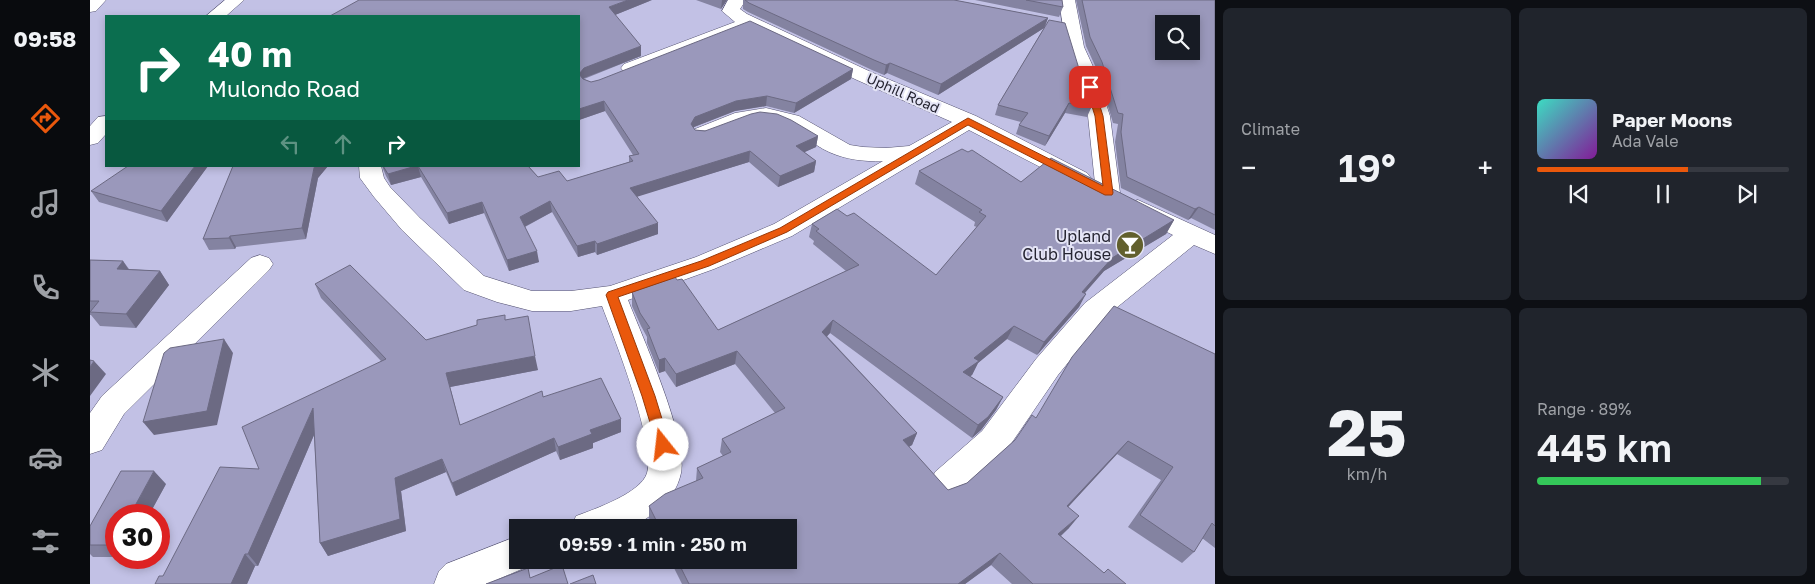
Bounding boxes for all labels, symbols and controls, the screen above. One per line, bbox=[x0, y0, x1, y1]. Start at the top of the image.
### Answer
map controls bbox=[1155, 15, 1200, 60]
button: search bbox=[1155, 15, 1200, 60]
text: 09:58 bbox=[14, 25, 76, 52]
text: 40 m bbox=[208, 33, 292, 75]
icon: right bbox=[125, 35, 190, 100]
pin bbox=[1069, 66, 1111, 108]
street label: Uphill Road bbox=[864, 69, 942, 116]
icon: arrive bbox=[1076, 73, 1104, 101]
text: Mulondo Road bbox=[208, 75, 360, 102]
icon: directions bbox=[28, 101, 63, 136]
text: Paper Moons bbox=[1612, 108, 1732, 131]
text: Climate bbox=[1241, 119, 1300, 139]
icon: left bbox=[276, 130, 304, 158]
icon: ahead bbox=[329, 130, 357, 158]
icon: right bbox=[382, 130, 410, 158]
text: Ada Vale bbox=[1612, 131, 1678, 151]
text: 19° bbox=[1338, 145, 1396, 190]
text: − bbox=[1241, 151, 1256, 184]
text: + bbox=[1478, 151, 1493, 184]
icon: previous bbox=[1565, 180, 1593, 208]
icon: pause bbox=[1649, 180, 1677, 208]
icon: next bbox=[1733, 180, 1761, 208]
icon: music bbox=[28, 186, 63, 221]
place label: Upland Club House bbox=[1022, 226, 1111, 264]
bar icon: Upland Club House bbox=[1115, 230, 1145, 260]
icon: phone bbox=[28, 270, 63, 305]
icon: climate bbox=[28, 355, 63, 390]
text: 25 bbox=[1327, 392, 1407, 470]
text: Range · 89% bbox=[1537, 399, 1631, 419]
position arrow bbox=[636, 418, 688, 470]
text: 445 km bbox=[1537, 425, 1672, 470]
icon: car bbox=[28, 440, 63, 475]
text: km/h bbox=[1347, 464, 1387, 484]
speed limit sign: 30 bbox=[105, 504, 170, 569]
icon: filters bbox=[28, 524, 63, 559]
text: 09:59 · 1 min · 250 m bbox=[559, 532, 747, 555]

